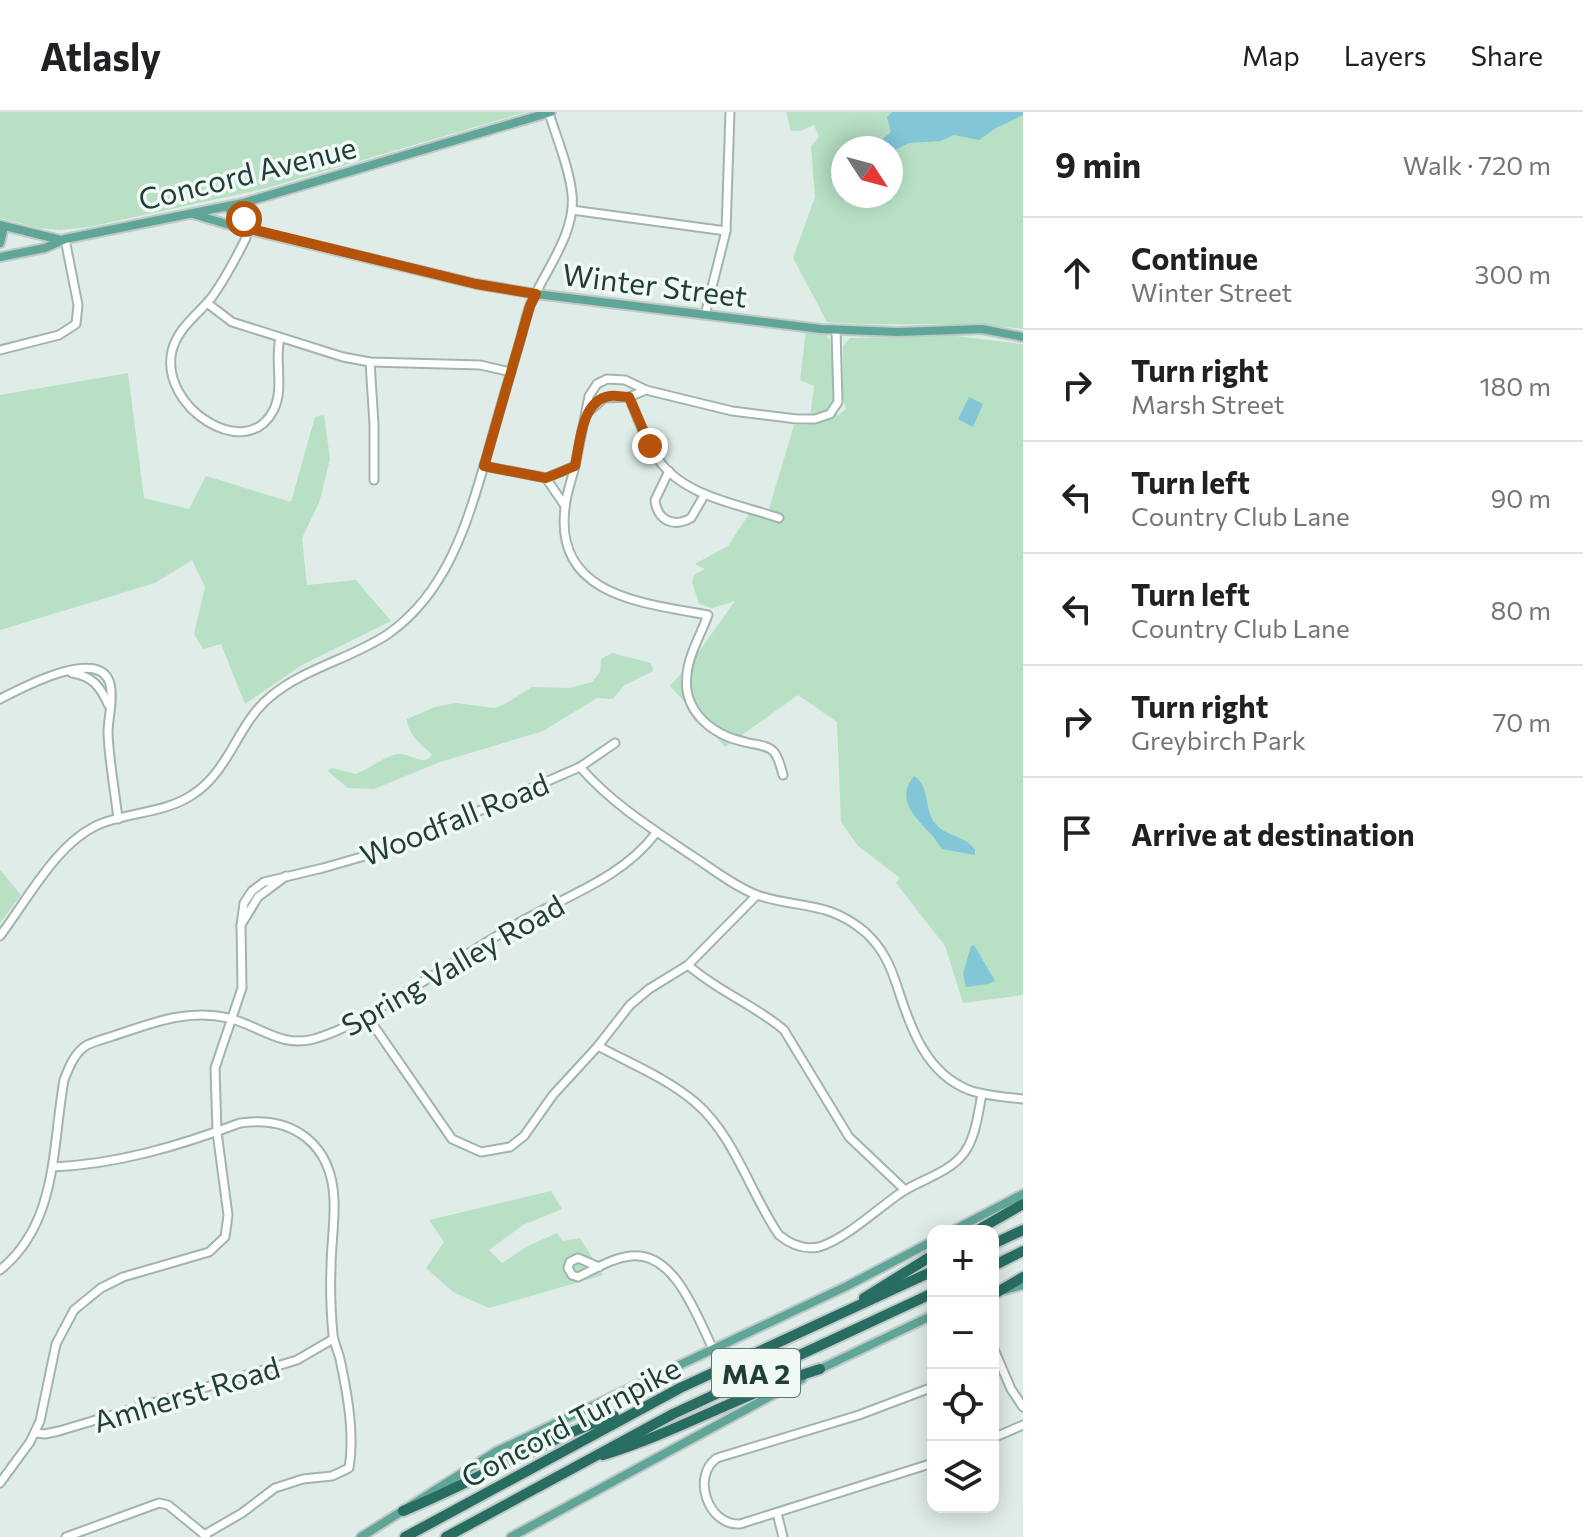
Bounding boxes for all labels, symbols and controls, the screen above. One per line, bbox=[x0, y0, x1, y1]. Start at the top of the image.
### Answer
text: Atlasly bbox=[40, 32, 161, 79]
text: Map bbox=[1242, 38, 1300, 72]
text: Layers bbox=[1344, 38, 1426, 72]
text: Share bbox=[1470, 38, 1543, 72]
street label: Concord Avenue bbox=[134, 127, 360, 217]
north arrow bbox=[831, 136, 903, 208]
text: 9 min bbox=[1055, 143, 1141, 185]
text: Walk · 720 m bbox=[1403, 149, 1551, 180]
route start bbox=[226, 201, 262, 237]
text: Continue bbox=[1131, 239, 1258, 276]
icon: ahead bbox=[1055, 251, 1099, 295]
street label: Winter Street bbox=[560, 254, 750, 314]
text: 300 m bbox=[1475, 258, 1551, 289]
text: Winter Street bbox=[1131, 276, 1292, 307]
text: Turn right bbox=[1131, 351, 1268, 388]
icon: right bbox=[1055, 363, 1099, 407]
text: 180 m bbox=[1479, 370, 1551, 401]
text: Marsh Street bbox=[1131, 388, 1284, 419]
route end bbox=[632, 428, 668, 464]
text: Turn left bbox=[1131, 463, 1250, 500]
icon: left bbox=[1055, 475, 1099, 519]
text: 90 m bbox=[1491, 482, 1551, 513]
text: Country Club Lane bbox=[1131, 500, 1350, 531]
text: Turn left bbox=[1131, 575, 1250, 612]
icon: left bbox=[1055, 587, 1099, 631]
text: 80 m bbox=[1491, 594, 1551, 625]
text: Country Club Lane bbox=[1131, 612, 1350, 643]
text: Turn right bbox=[1131, 687, 1268, 724]
icon: right bbox=[1055, 699, 1099, 743]
text: 70 m bbox=[1493, 706, 1551, 737]
text: Greybirch Park bbox=[1131, 724, 1306, 755]
street label: Woodfall Road bbox=[354, 763, 554, 873]
icon: arrive bbox=[1055, 811, 1099, 855]
text: Arrive at destination bbox=[1131, 815, 1415, 852]
street label: Spring Valley Road bbox=[334, 885, 570, 1043]
map controls bbox=[927, 1225, 999, 1513]
button: + bbox=[927, 1225, 999, 1297]
button: − bbox=[927, 1297, 999, 1369]
street label: Amherst Road bbox=[88, 1347, 284, 1439]
street label: Concord Turnpike bbox=[454, 1348, 686, 1494]
road number: MA 2 bbox=[712, 1349, 800, 1397]
button: locate bbox=[927, 1369, 999, 1441]
button: layers bbox=[927, 1441, 999, 1513]

